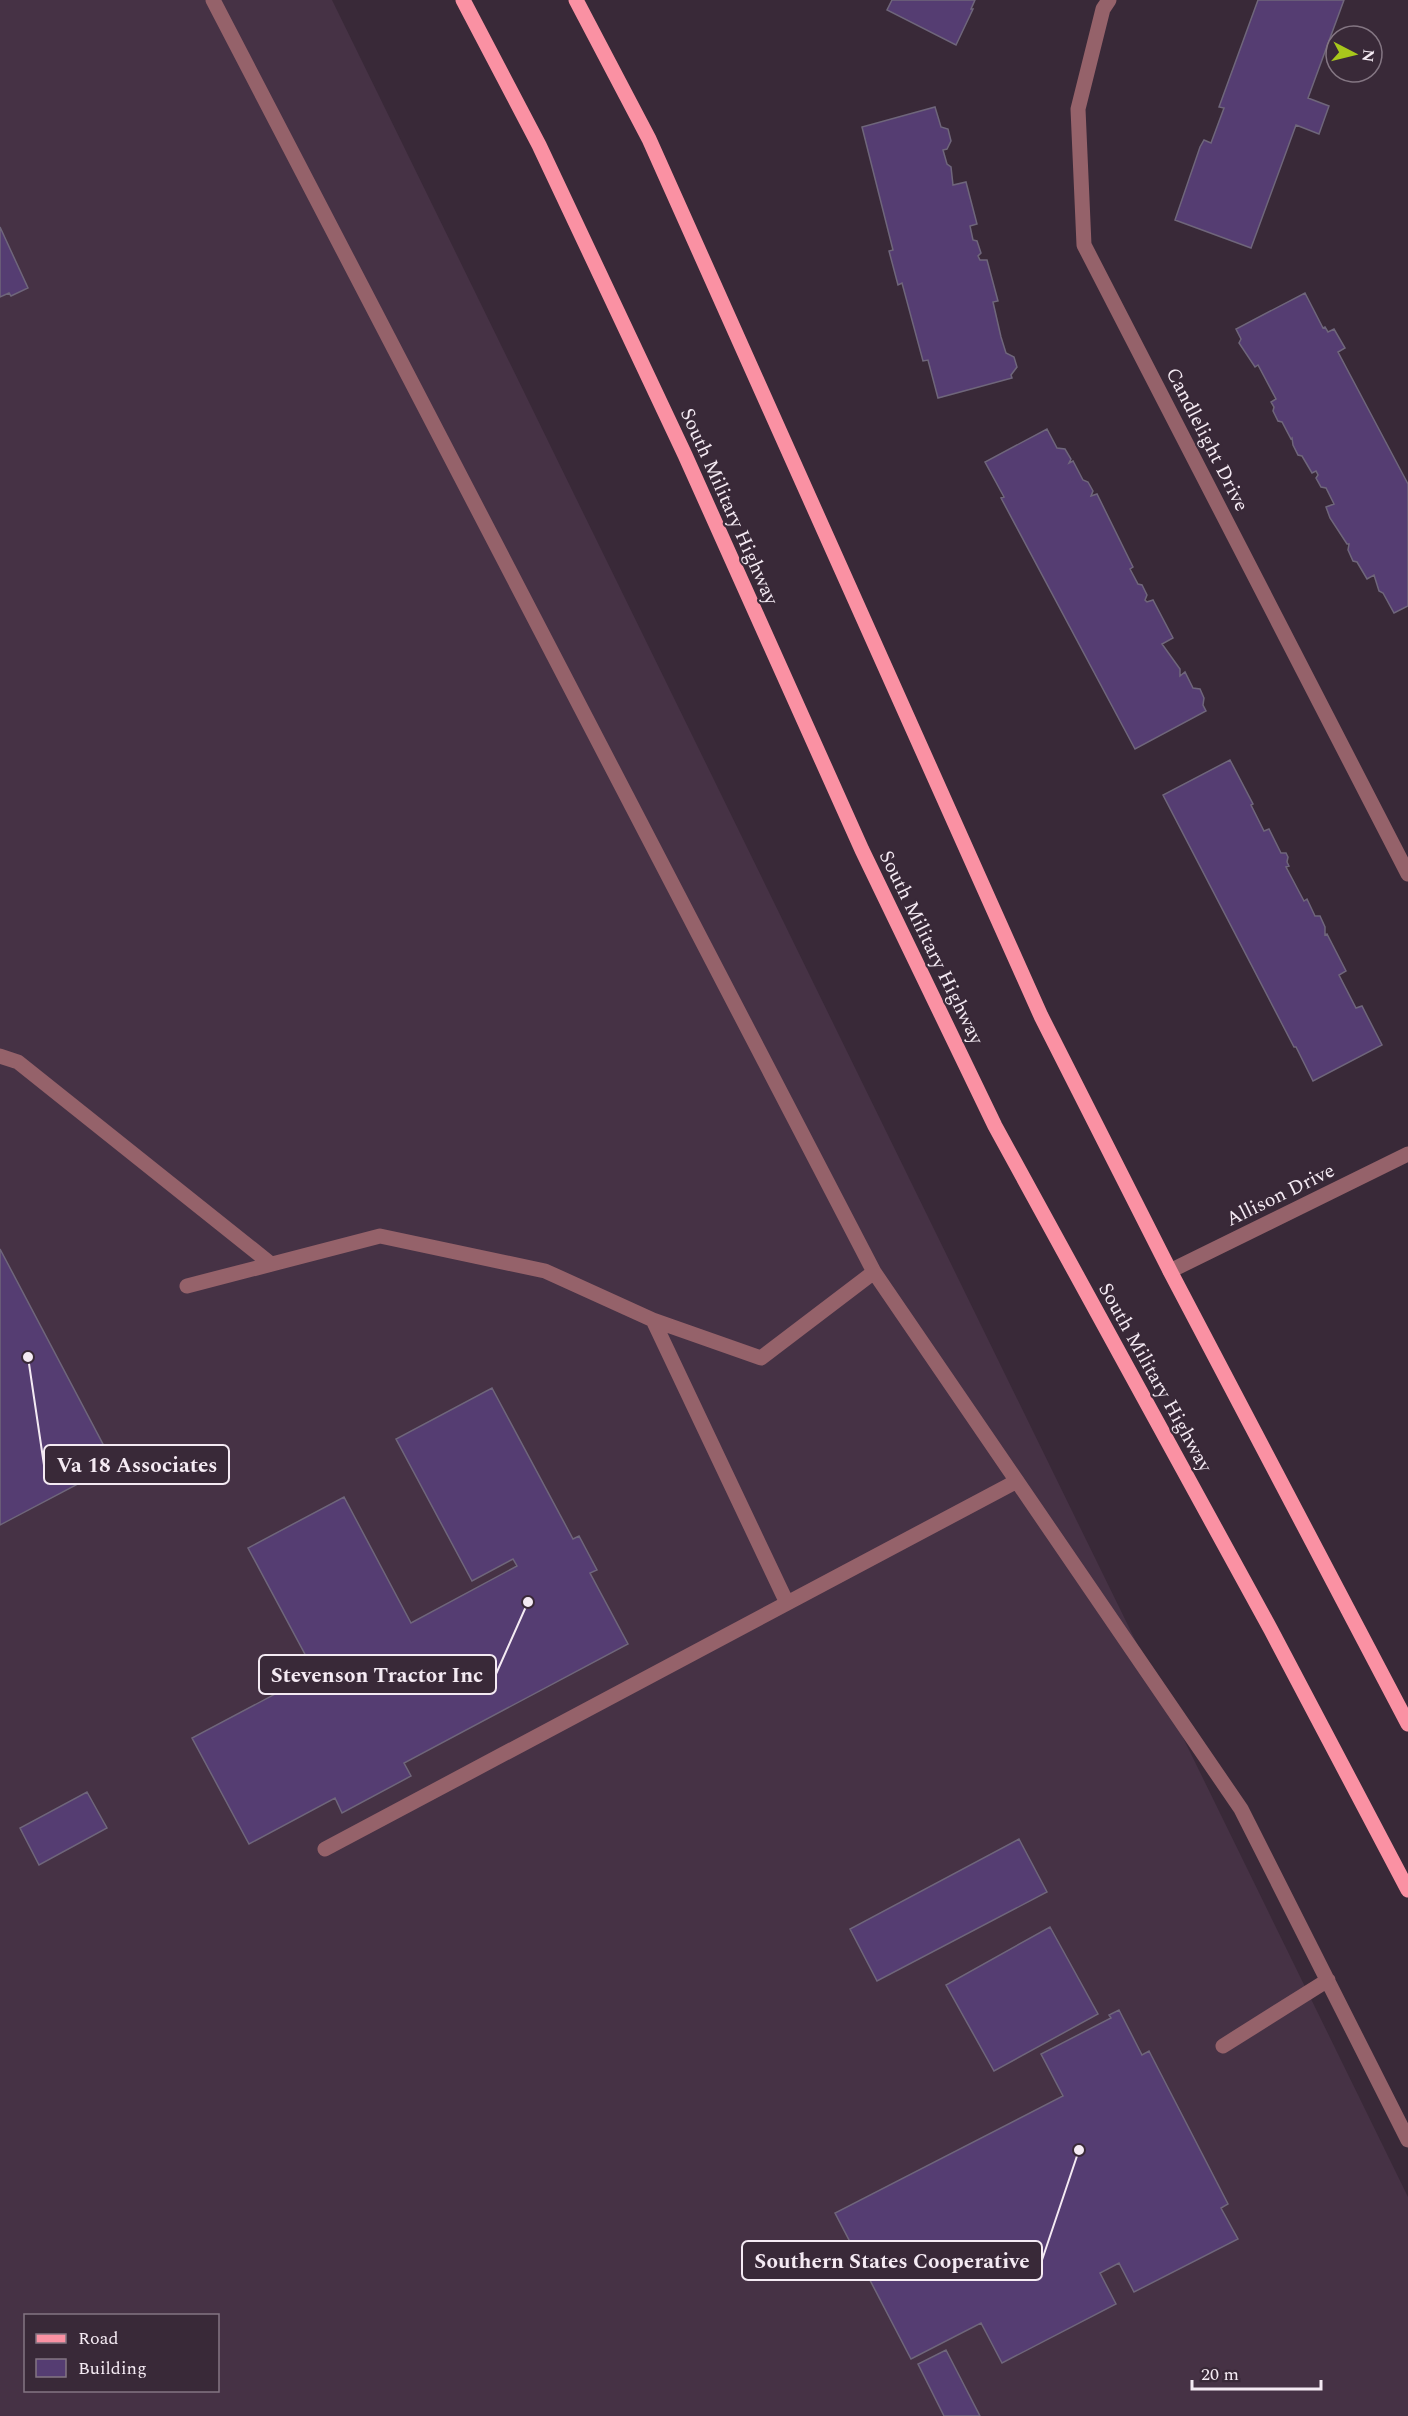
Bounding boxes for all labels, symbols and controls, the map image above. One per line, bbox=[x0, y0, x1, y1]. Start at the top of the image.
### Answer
north arrow bbox=[1324, 24, 1384, 84]
text: N bbox=[1355, 48, 1381, 64]
street label: Candlelight Drive bbox=[1158, 362, 1256, 517]
street label: South Military Highway bbox=[672, 403, 787, 611]
street label: South Military Highway bbox=[871, 845, 992, 1051]
street label: Allison Drive bbox=[1221, 1156, 1340, 1234]
street label: South Military Highway bbox=[1090, 1277, 1220, 1479]
callout: Va 18 Associates bbox=[44, 1445, 229, 1484]
text: Va 18 Associates bbox=[56, 1450, 218, 1482]
callout: Stevenson Tractor Inc bbox=[259, 1655, 496, 1694]
text: Stevenson Tractor Inc bbox=[271, 1660, 483, 1692]
callout: Southern States Cooperative bbox=[742, 2241, 1042, 2280]
text: Southern States Cooperative bbox=[754, 2246, 1030, 2278]
legend bbox=[24, 2314, 219, 2392]
text: Road bbox=[78, 2325, 119, 2352]
scale bar bbox=[1192, 2353, 1321, 2391]
text: Building bbox=[78, 2355, 147, 2382]
text: 20 m bbox=[1201, 2361, 1239, 2388]

